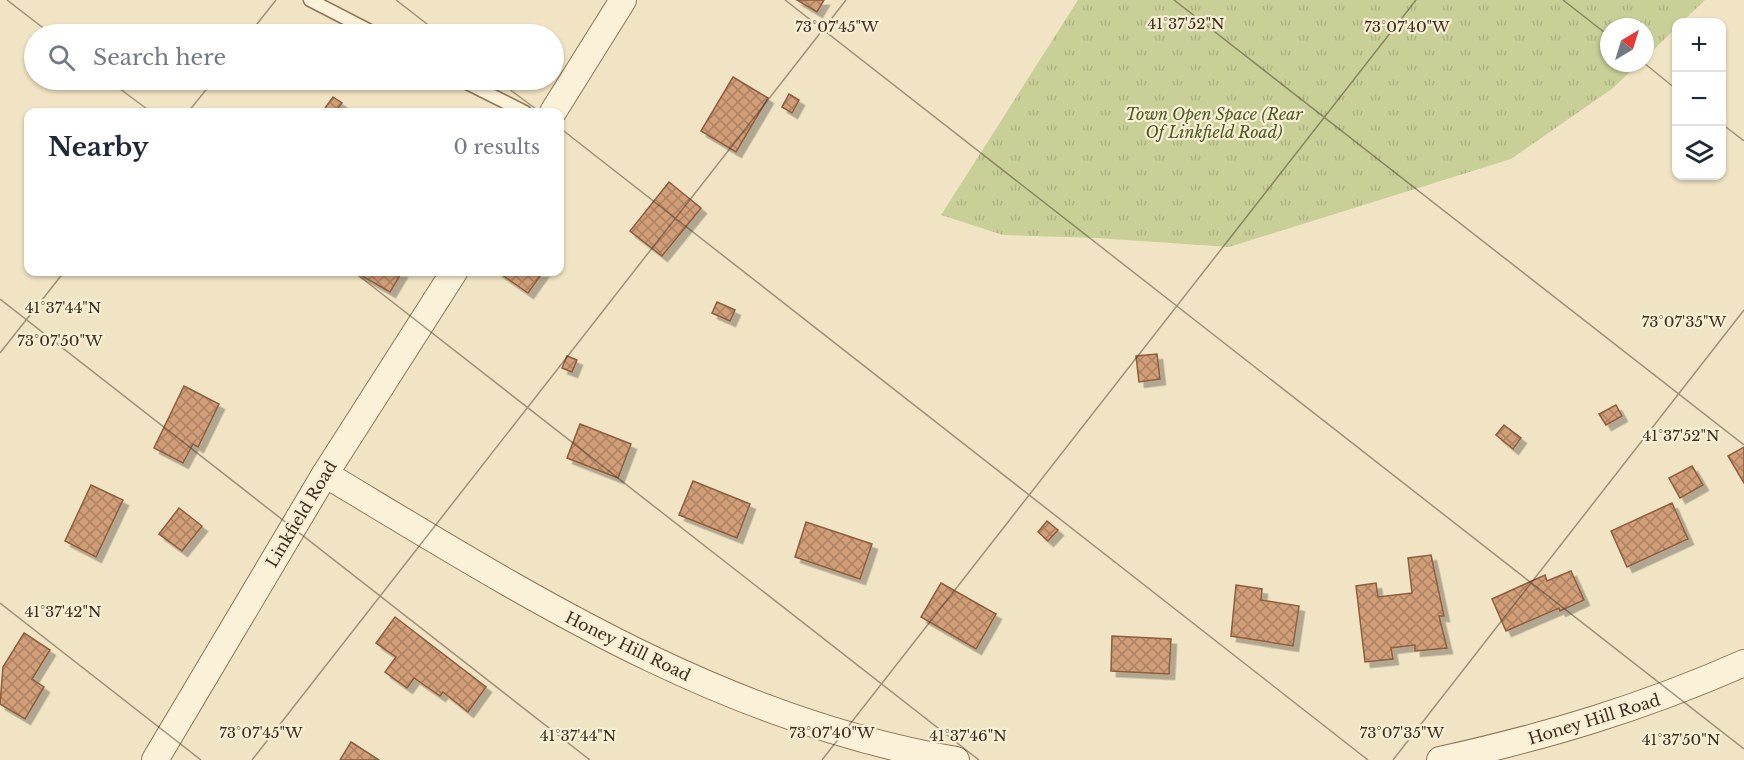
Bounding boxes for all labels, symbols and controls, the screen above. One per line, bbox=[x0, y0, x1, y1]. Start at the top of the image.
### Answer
text: 41°37'52"N bbox=[1147, 14, 1225, 33]
text: 73°07'45"W bbox=[795, 17, 879, 36]
text: 73°07'40"W bbox=[1364, 17, 1450, 36]
north arrow bbox=[1600, 18, 1654, 72]
map controls bbox=[1672, 18, 1726, 180]
button: + bbox=[1672, 18, 1726, 72]
search box bbox=[24, 24, 564, 90]
icon: search bbox=[45, 41, 78, 74]
text: Search here bbox=[93, 44, 226, 71]
button: − bbox=[1672, 72, 1726, 126]
park label: Town Open Space (Rear Of Linkfield Road) bbox=[1125, 104, 1303, 142]
button: layers bbox=[1672, 126, 1726, 180]
text: Nearby bbox=[48, 131, 149, 163]
text: 0 results bbox=[454, 135, 540, 159]
text: 41°37'44"N bbox=[25, 298, 101, 317]
text: 73°07'35"W bbox=[1642, 312, 1727, 331]
text: 73°07'50"W bbox=[17, 331, 103, 350]
text: 41°37'52"N bbox=[1642, 426, 1720, 445]
street label: Linkfield Road bbox=[261, 457, 341, 571]
text: 41°37'42"N bbox=[24, 602, 102, 621]
street label: Honey Hill Road bbox=[562, 607, 694, 685]
street label: Honey Hill Road bbox=[1526, 689, 1663, 749]
text: 73°07'45"W bbox=[219, 723, 303, 742]
text: 73°07'40"W bbox=[789, 723, 875, 742]
text: 73°07'35"W bbox=[1360, 723, 1445, 742]
text: 41°37'44"N bbox=[540, 726, 616, 745]
text: 41°37'46"N bbox=[929, 726, 1007, 745]
text: 41°37'50"N bbox=[1642, 730, 1720, 749]

